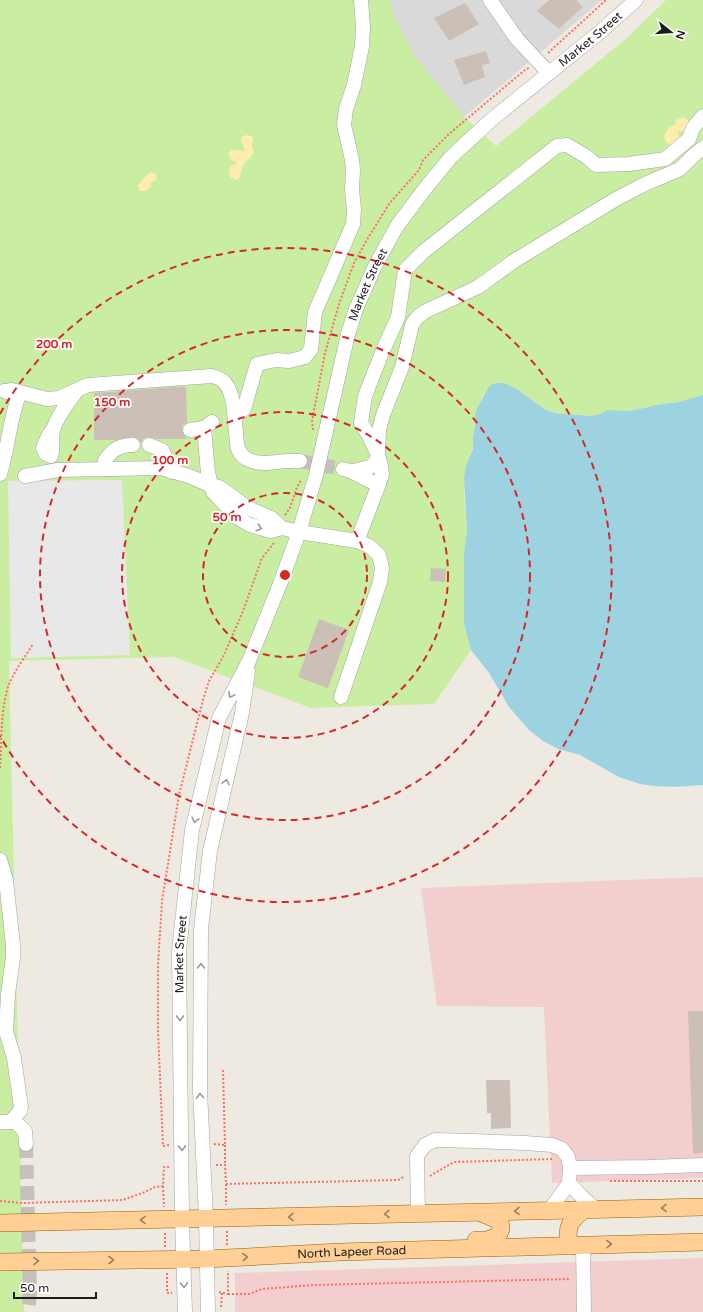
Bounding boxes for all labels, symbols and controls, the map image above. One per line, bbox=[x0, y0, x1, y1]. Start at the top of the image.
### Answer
street label: Market Street bbox=[556, 8, 625, 70]
north arrow bbox=[651, 12, 691, 52]
text: N bbox=[673, 29, 688, 41]
street label: Market Street bbox=[346, 246, 391, 323]
text: 200 m bbox=[36, 337, 72, 351]
text: 150 m bbox=[94, 395, 130, 409]
text: 100 m bbox=[152, 453, 188, 467]
text: 50 m bbox=[212, 510, 242, 524]
one-way arrow bbox=[256, 523, 263, 531]
centre of rings bbox=[278, 568, 292, 582]
one-way arrow bbox=[228, 691, 236, 699]
one-way arrow bbox=[222, 779, 230, 785]
one-way arrow bbox=[191, 816, 200, 823]
street label: Market Street bbox=[172, 914, 190, 993]
one-way arrow bbox=[197, 963, 205, 969]
one-way arrow bbox=[176, 1015, 184, 1021]
one-way arrow bbox=[196, 1093, 204, 1099]
one-way arrow bbox=[177, 1145, 186, 1151]
one-way arrow bbox=[661, 1203, 667, 1212]
one-way arrow bbox=[514, 1207, 520, 1216]
one-way arrow bbox=[384, 1210, 390, 1218]
one-way arrow bbox=[288, 1212, 294, 1221]
one-way arrow bbox=[140, 1216, 146, 1224]
one-way arrow bbox=[606, 1240, 612, 1249]
street label: North Lapeer Road bbox=[297, 1243, 407, 1261]
one-way arrow bbox=[242, 1252, 248, 1261]
one-way arrow bbox=[108, 1255, 114, 1264]
one-way arrow bbox=[33, 1257, 39, 1265]
scale bar bbox=[14, 1274, 96, 1300]
text: 50 m bbox=[20, 1281, 49, 1295]
one-way arrow bbox=[180, 1282, 188, 1288]

